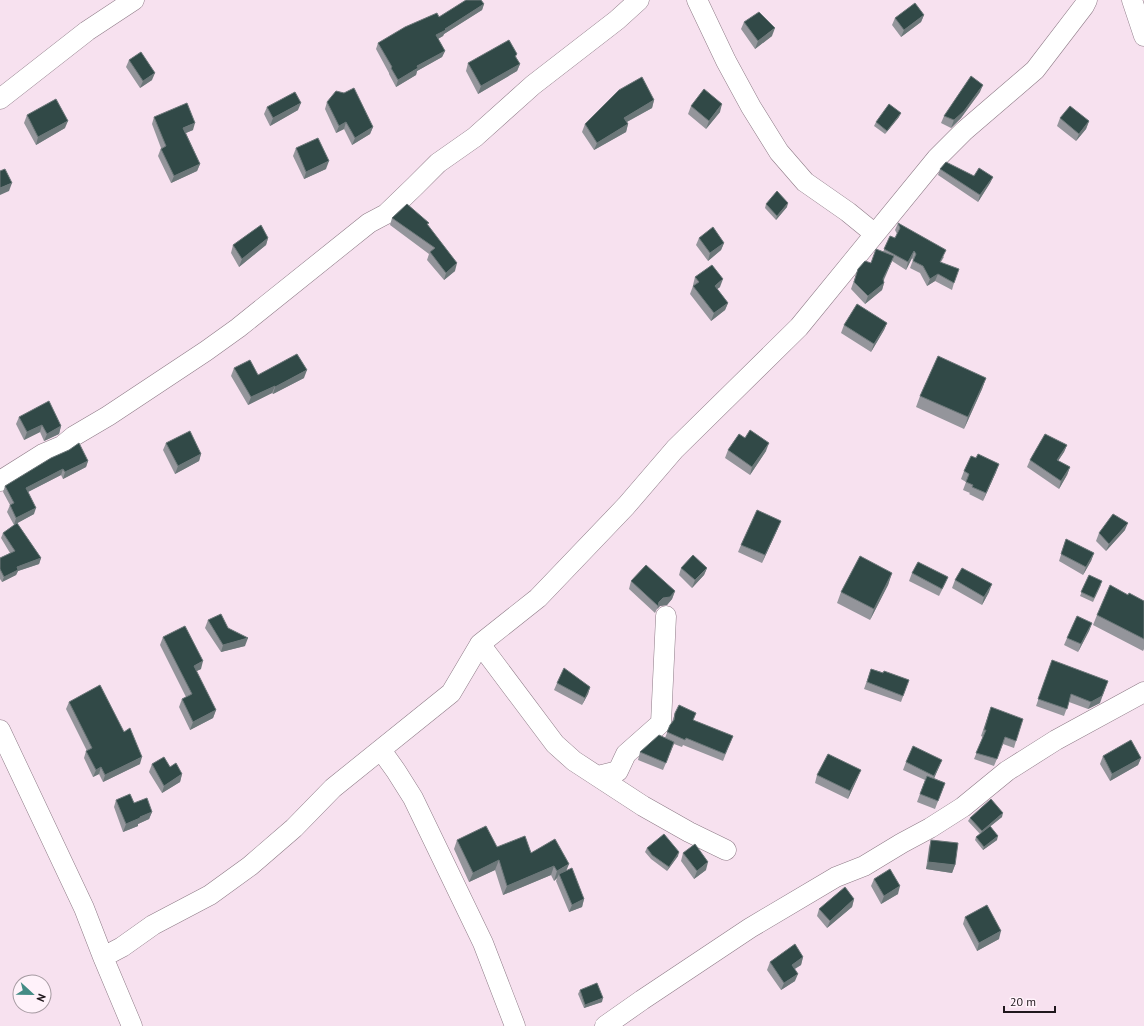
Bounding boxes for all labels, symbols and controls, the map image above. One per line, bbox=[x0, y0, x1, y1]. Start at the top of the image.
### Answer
north arrow bbox=[12, 974, 52, 1014]
scale bar bbox=[1004, 988, 1055, 1014]
text: N bbox=[33, 992, 49, 1004]
text: 20 m bbox=[1010, 994, 1036, 1009]

